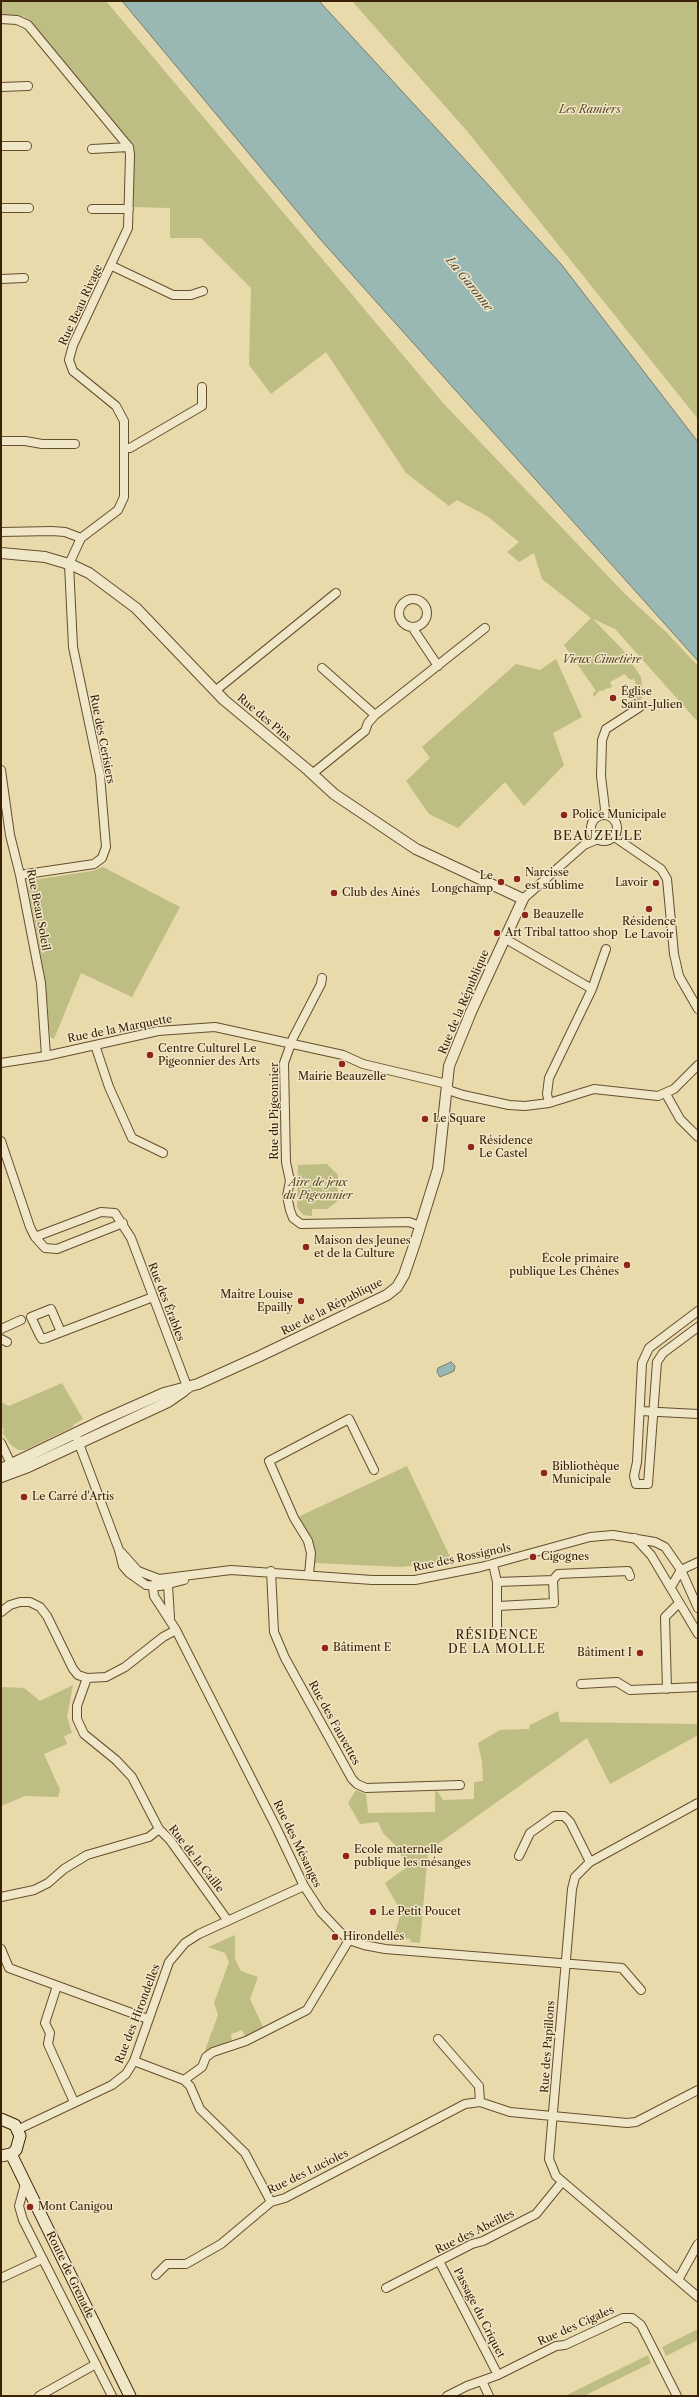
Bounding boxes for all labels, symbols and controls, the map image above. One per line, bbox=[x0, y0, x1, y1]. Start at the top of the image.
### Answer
park label: Les Ramiers bbox=[559, 103, 621, 117]
water label: La Garonne bbox=[443, 254, 495, 314]
street label: Rue Beau Rivage bbox=[56, 262, 106, 348]
park label: Vieux Cimetière bbox=[562, 653, 642, 667]
place label: Église Saint-Julien bbox=[621, 685, 683, 711]
street label: Rue des Pins bbox=[234, 691, 294, 745]
street label: Rue des Cerisiers bbox=[87, 693, 117, 785]
marker: Église Saint-Julien bbox=[608, 693, 618, 703]
place label: Police Municipale bbox=[572, 808, 666, 822]
marker: Police Municipale bbox=[559, 810, 569, 820]
district label: BEAUZELLE bbox=[553, 828, 643, 844]
place label: Narcisse est sublime bbox=[525, 866, 584, 892]
street label: Rue Beau Soleil bbox=[24, 868, 52, 952]
place label: Le Longchamp bbox=[431, 869, 493, 895]
marker: Narcisse est sublime bbox=[512, 874, 522, 884]
place label: Lavoir bbox=[615, 876, 648, 890]
marker: Le Longchamp bbox=[496, 877, 506, 887]
marker: Lavoir bbox=[651, 878, 661, 888]
place label: Club des Ainés bbox=[342, 886, 420, 900]
marker: Club des Ainés bbox=[329, 888, 339, 898]
marker: Résidence Le Lavoir bbox=[644, 904, 654, 914]
place label: Beauzelle bbox=[533, 908, 584, 922]
marker: Beauzelle bbox=[520, 910, 530, 920]
place label: Résidence Le Lavoir bbox=[622, 915, 676, 941]
place label: Art Tribal tattoo shop bbox=[505, 926, 618, 940]
marker: Art Tribal tattoo shop bbox=[492, 928, 502, 938]
street label: Rue de la République bbox=[436, 948, 492, 1056]
street label: Rue de la Marquette bbox=[66, 1012, 174, 1046]
place label: Centre Culturel Le Pigeonnier des Arts bbox=[158, 1042, 260, 1068]
marker: Centre Culturel Le Pigeonnier des Arts bbox=[145, 1050, 155, 1060]
marker: Mairie Beauzelle bbox=[337, 1059, 347, 1069]
street label: Rue du Pigeonnier bbox=[268, 1062, 282, 1160]
place label: Mairie Beauzelle bbox=[298, 1070, 386, 1084]
place label: Le Square bbox=[433, 1112, 486, 1126]
marker: Le Square bbox=[420, 1114, 430, 1124]
place label: Résidence Le Castel bbox=[479, 1134, 533, 1160]
marker: Résidence Le Castel bbox=[466, 1142, 476, 1152]
park label: Aire de jeux du Pigeonnier bbox=[283, 1176, 353, 1202]
place label: Maison des Jeunes et de la Culture bbox=[314, 1234, 411, 1260]
marker: Maison des Jeunes et de la Culture bbox=[301, 1242, 311, 1252]
place label: École primaire publique Les Chênes bbox=[509, 1252, 619, 1278]
marker: École primaire publique Les Chênes bbox=[622, 1260, 632, 1270]
street label: Rue des Érables bbox=[145, 1261, 187, 1343]
street label: Rue de la République bbox=[279, 1276, 385, 1338]
place label: Maître Louise Epailly bbox=[220, 1288, 293, 1314]
marker: Maître Louise Epailly bbox=[296, 1296, 306, 1306]
place label: Bibliothèque Municipale bbox=[552, 1460, 620, 1486]
marker: Bibliothèque Municipale bbox=[539, 1468, 549, 1478]
place label: Le Carré d'Artis bbox=[32, 1490, 114, 1504]
marker: Le Carré d'Artis bbox=[19, 1492, 29, 1502]
street label: Rue des Rossignols bbox=[412, 1541, 512, 1575]
place label: Cigognes bbox=[541, 1550, 589, 1564]
marker: Cigognes bbox=[528, 1552, 538, 1562]
district label: RÉSIDENCE DE LA MOLLE bbox=[448, 1629, 546, 1657]
place label: Bâtiment E bbox=[333, 1641, 391, 1655]
marker: Bâtiment E bbox=[320, 1643, 330, 1653]
place label: Bâtiment I bbox=[577, 1646, 632, 1660]
marker: Bâtiment I bbox=[635, 1648, 645, 1658]
street label: Rue des Fauvettes bbox=[305, 1679, 363, 1767]
street label: Rue des Mésanges bbox=[270, 1798, 324, 1890]
street label: Rue de la Caille bbox=[166, 1823, 226, 1895]
place label: Ecole maternelle publique les mésanges bbox=[354, 1843, 471, 1869]
marker: Ecole maternelle publique les mésanges bbox=[341, 1851, 351, 1861]
place label: Le Petit Poucet bbox=[381, 1905, 461, 1919]
marker: Le Petit Poucet bbox=[368, 1907, 378, 1917]
place label: Hirondelles bbox=[343, 1930, 404, 1944]
marker: Hirondelles bbox=[330, 1932, 340, 1942]
street label: Rue des Hirondelles bbox=[113, 1962, 163, 2066]
street label: Rue des Papillons bbox=[538, 2000, 558, 2094]
street label: Rue des Lucioles bbox=[265, 2147, 351, 2197]
place label: Mont Canigou bbox=[38, 2200, 113, 2214]
marker: Mont Canigou bbox=[25, 2202, 35, 2212]
street label: Rue des Abeilles bbox=[433, 2207, 517, 2257]
street label: Route de Grenade bbox=[43, 2229, 97, 2321]
street label: Passage du Criquet bbox=[451, 2266, 507, 2360]
street label: Rue des Cigales bbox=[536, 2303, 616, 2349]

